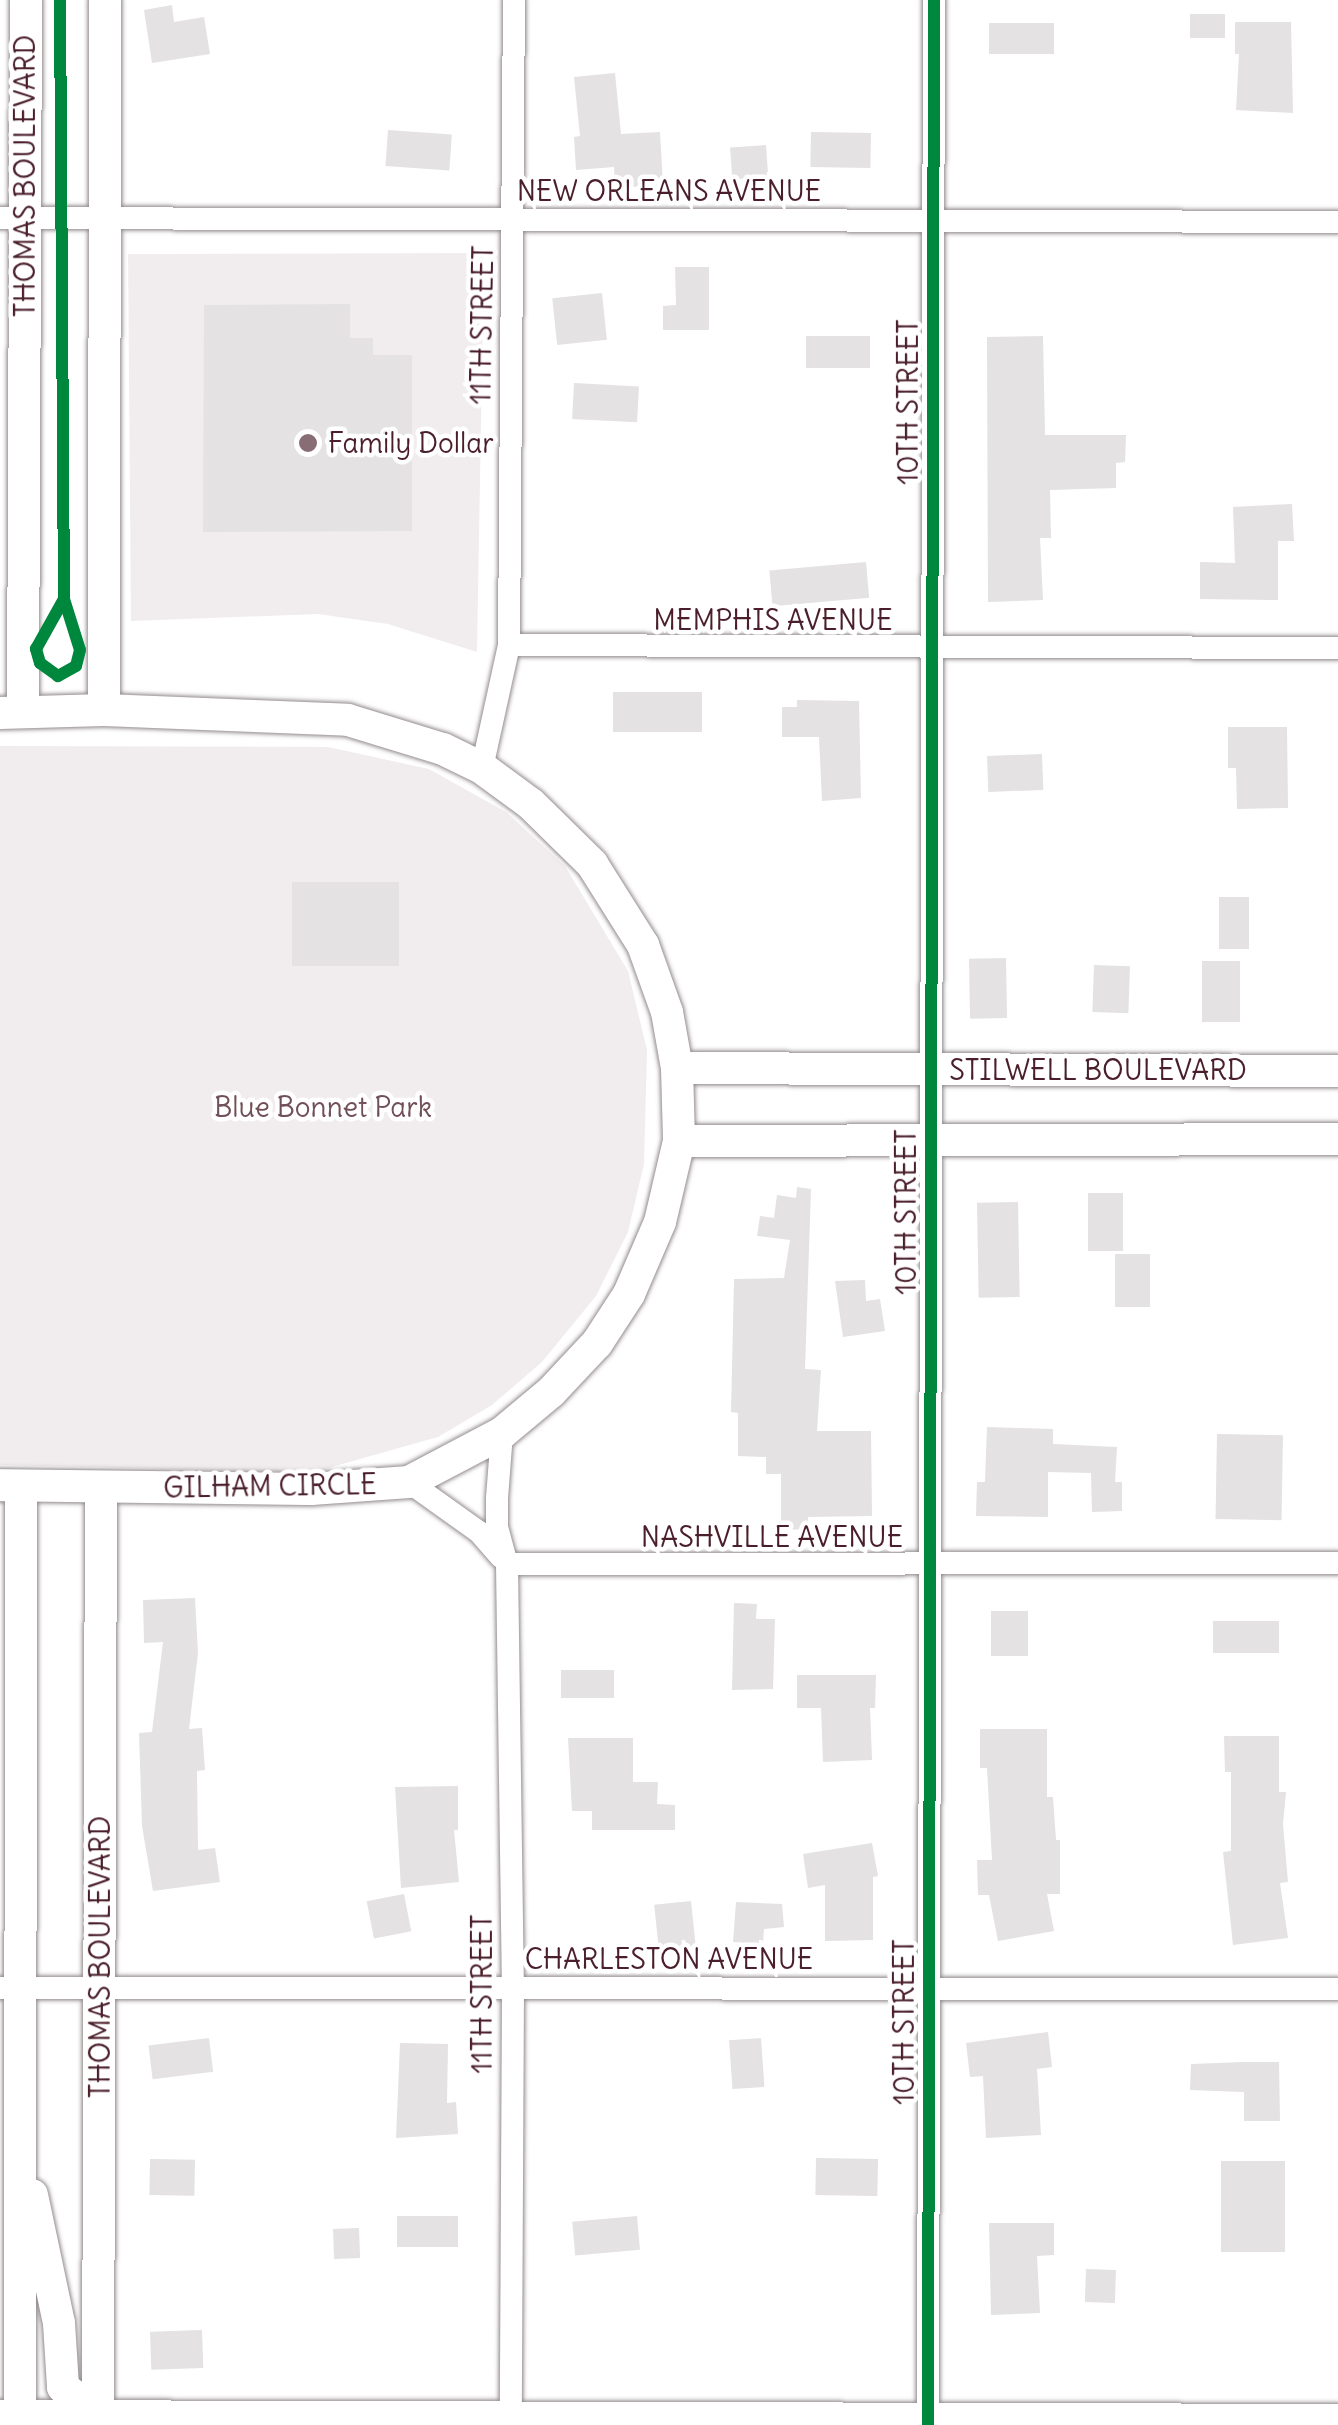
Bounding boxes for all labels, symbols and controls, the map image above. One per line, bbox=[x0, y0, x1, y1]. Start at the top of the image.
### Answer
street label: THOMAS BOULEVARD bbox=[8, 35, 42, 317]
street label: NEW ORLEANS AVENUE bbox=[517, 174, 821, 208]
street label: 11TH STREET bbox=[464, 245, 500, 405]
street label: 10TH STREET bbox=[891, 319, 925, 485]
place label: Family Dollar bbox=[328, 426, 494, 460]
marker: Family Dollar bbox=[297, 432, 319, 454]
street label: MEMPHIS AVENUE bbox=[653, 603, 893, 637]
street label: STILWELL BOULEVARD bbox=[949, 1053, 1247, 1087]
park label: Blue Bonnet Park bbox=[214, 1090, 432, 1124]
street label: 10TH STREET bbox=[889, 1129, 923, 1295]
street label: GILHAM CIRCLE bbox=[163, 1467, 377, 1505]
street label: NASHVILLE AVENUE bbox=[641, 1520, 903, 1554]
street label: THOMAS BOULEVARD bbox=[83, 1816, 117, 2098]
street label: 11TH STREET bbox=[465, 1914, 499, 2074]
street label: 10TH STREET bbox=[887, 1939, 921, 2105]
street label: CHARLESTON AVENUE bbox=[525, 1942, 813, 1976]

